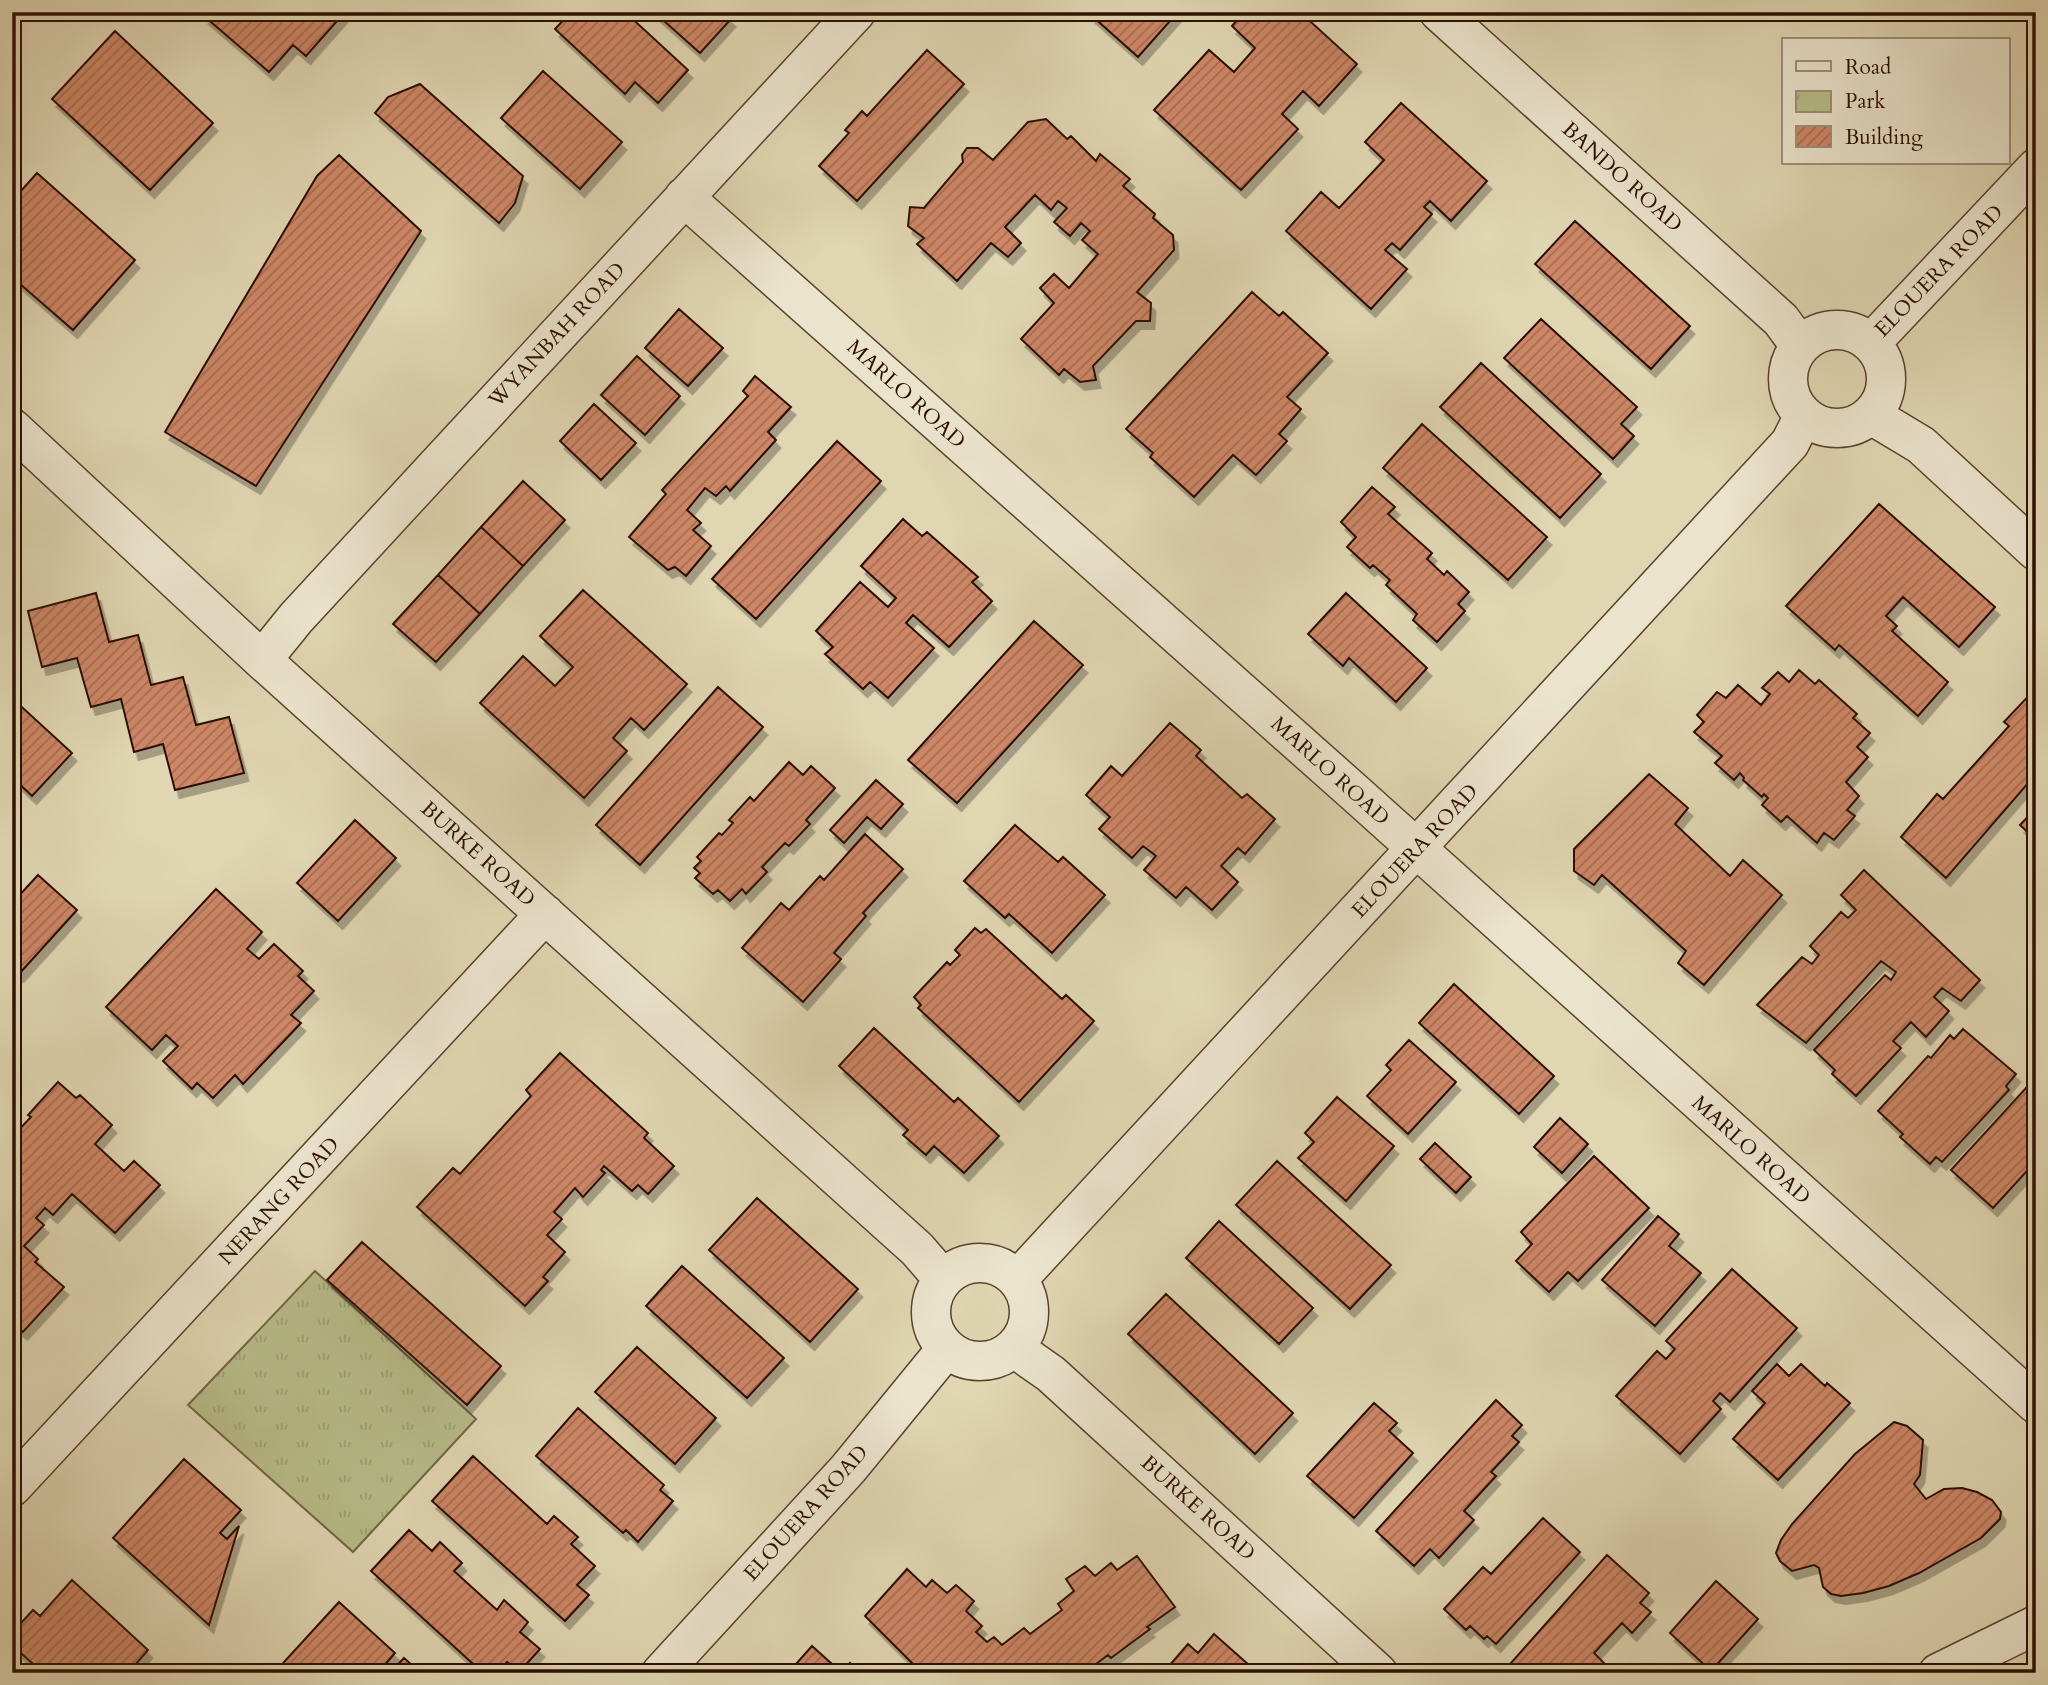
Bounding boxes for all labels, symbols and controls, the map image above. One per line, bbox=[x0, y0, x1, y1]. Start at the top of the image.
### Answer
legend bbox=[1782, 38, 2010, 164]
text: Road bbox=[1845, 53, 1891, 82]
text: Park bbox=[1845, 87, 1886, 116]
street label: BANDO ROAD bbox=[1556, 115, 1688, 239]
text: Building bbox=[1845, 123, 1923, 152]
street label: ELOUERA ROAD bbox=[1868, 198, 2010, 344]
street label: WYANBAH ROAD bbox=[481, 256, 632, 415]
street label: MARLO ROAD bbox=[840, 333, 972, 455]
street label: MARLO ROAD bbox=[1264, 710, 1396, 832]
street label: ELOUERA ROAD bbox=[1345, 778, 1485, 924]
street label: BURKE ROAD bbox=[414, 795, 542, 913]
street label: MARLO ROAD bbox=[1685, 1089, 1817, 1211]
street label: NERANG ROAD bbox=[212, 1131, 346, 1271]
street label: ELOUERA ROAD bbox=[737, 1439, 875, 1587]
street label: BURKE ROAD bbox=[1134, 1449, 1262, 1567]

